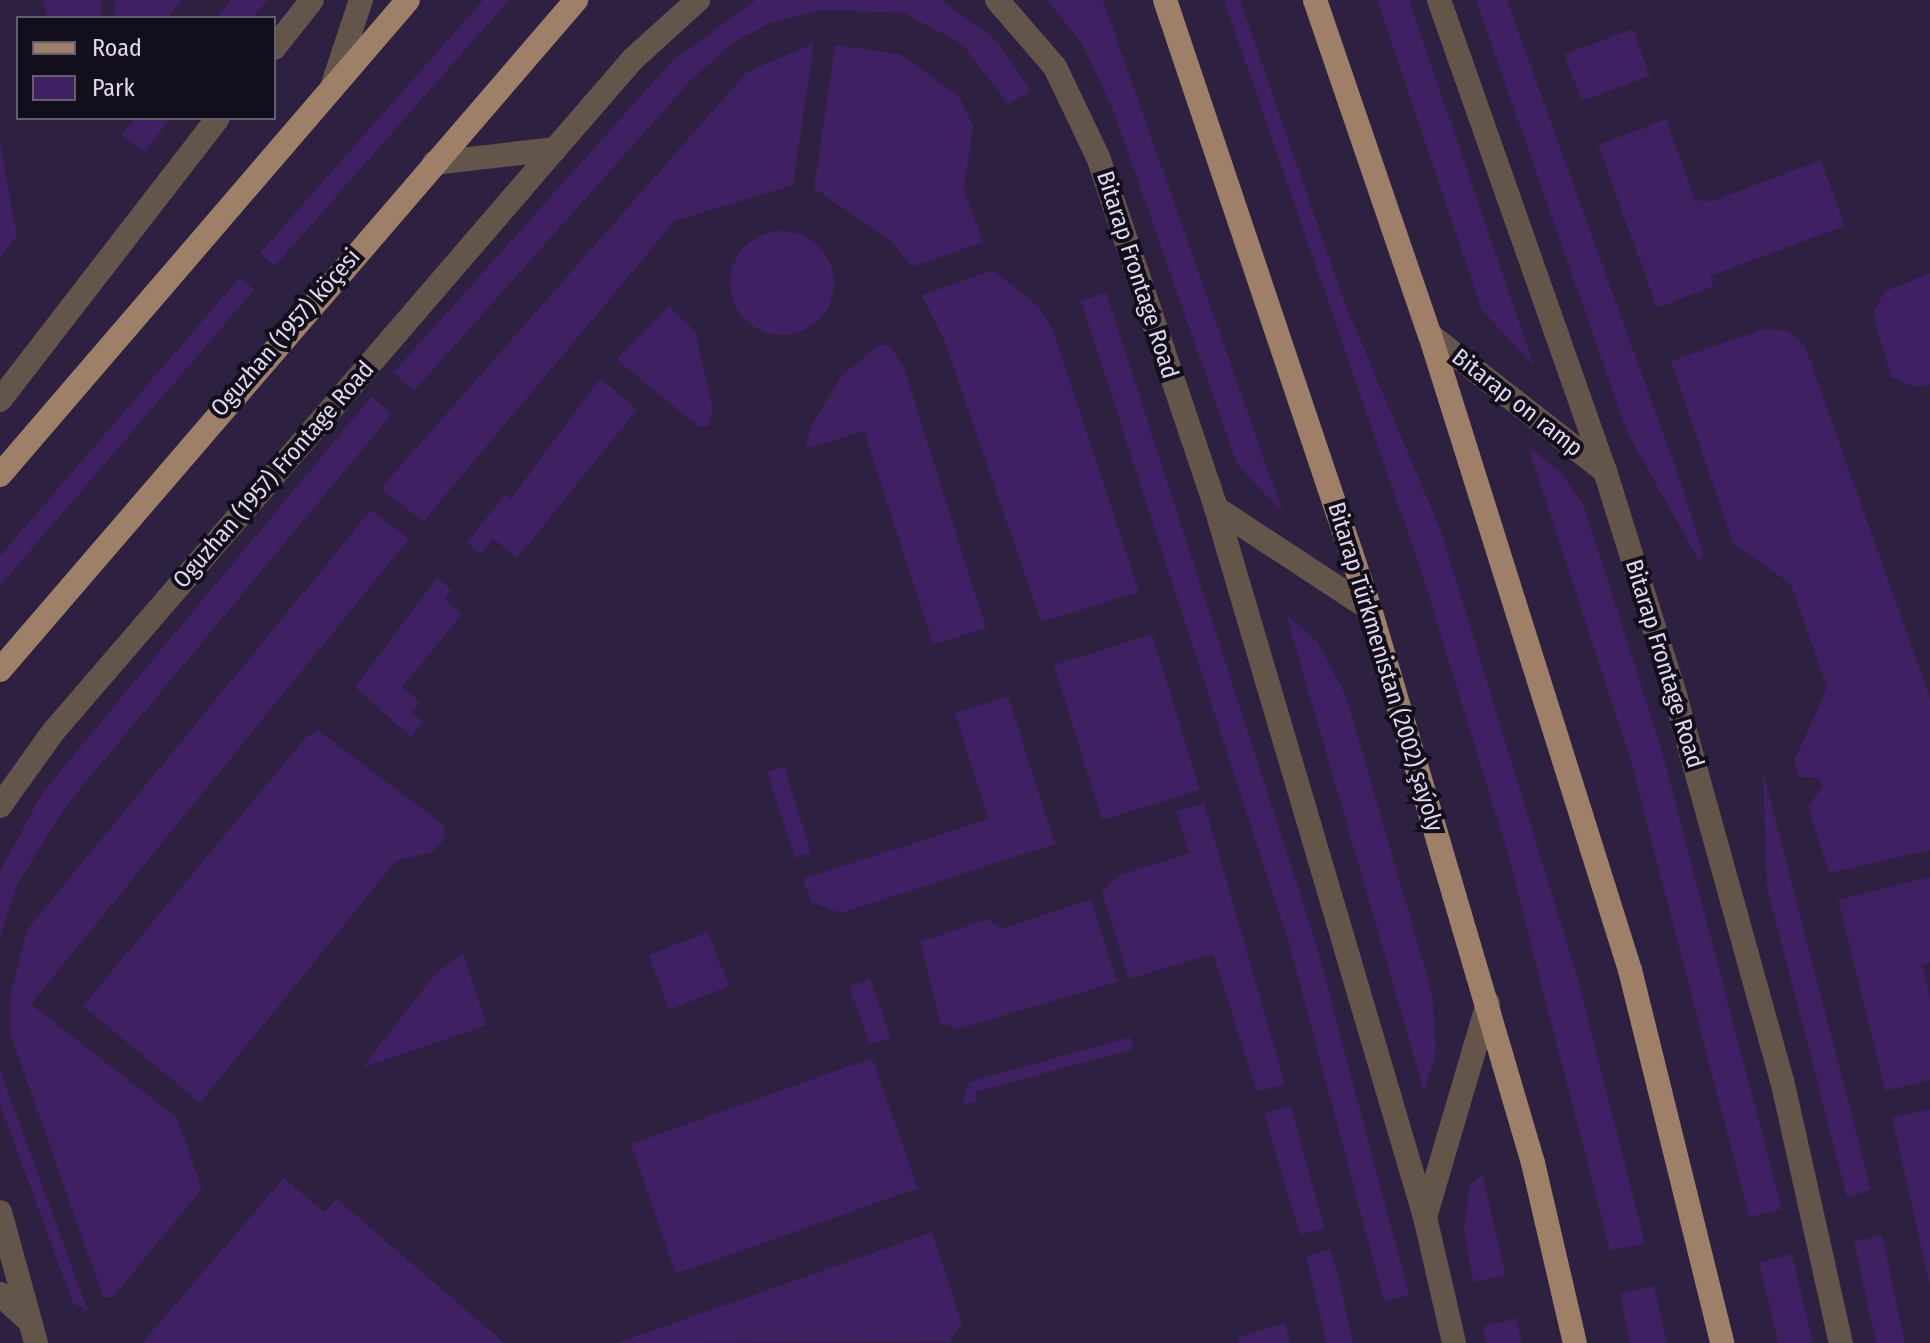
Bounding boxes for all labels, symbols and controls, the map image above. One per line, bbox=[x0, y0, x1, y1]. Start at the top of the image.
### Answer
legend bbox=[16, 16, 276, 120]
text: Road bbox=[92, 34, 142, 62]
text: Park bbox=[92, 74, 135, 102]
street label: Bitarap Frontage Road bbox=[1090, 168, 1184, 382]
street label: Oguzhan (1957) köçesi bbox=[205, 243, 367, 423]
street label: Bitarap on ramp bbox=[1446, 343, 1588, 463]
street label: Oguzhan (1957) Frontage Road bbox=[168, 356, 380, 594]
street label: Bitarap Türkmenistan (2002) şaýoly bbox=[1321, 499, 1449, 835]
street label: Bitarap Frontage Road bbox=[1619, 556, 1709, 772]

